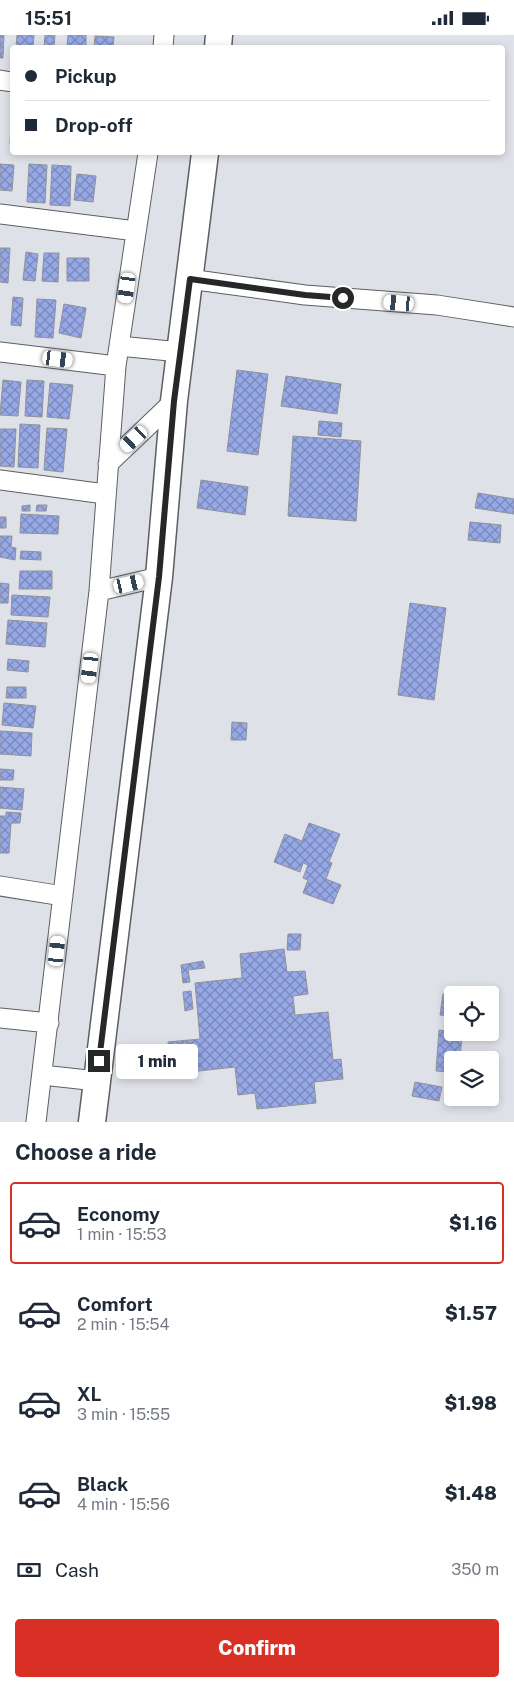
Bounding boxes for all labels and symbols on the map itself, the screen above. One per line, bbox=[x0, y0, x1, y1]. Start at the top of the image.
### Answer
car bbox=[117, 272, 136, 304]
route start bbox=[332, 287, 354, 309]
car bbox=[383, 294, 414, 312]
car bbox=[42, 350, 73, 368]
car bbox=[117, 423, 150, 455]
car bbox=[112, 573, 145, 595]
car bbox=[80, 652, 99, 684]
car bbox=[47, 935, 66, 967]
callout: 1 min bbox=[116, 1043, 199, 1079]
route end bbox=[88, 1050, 110, 1072]

